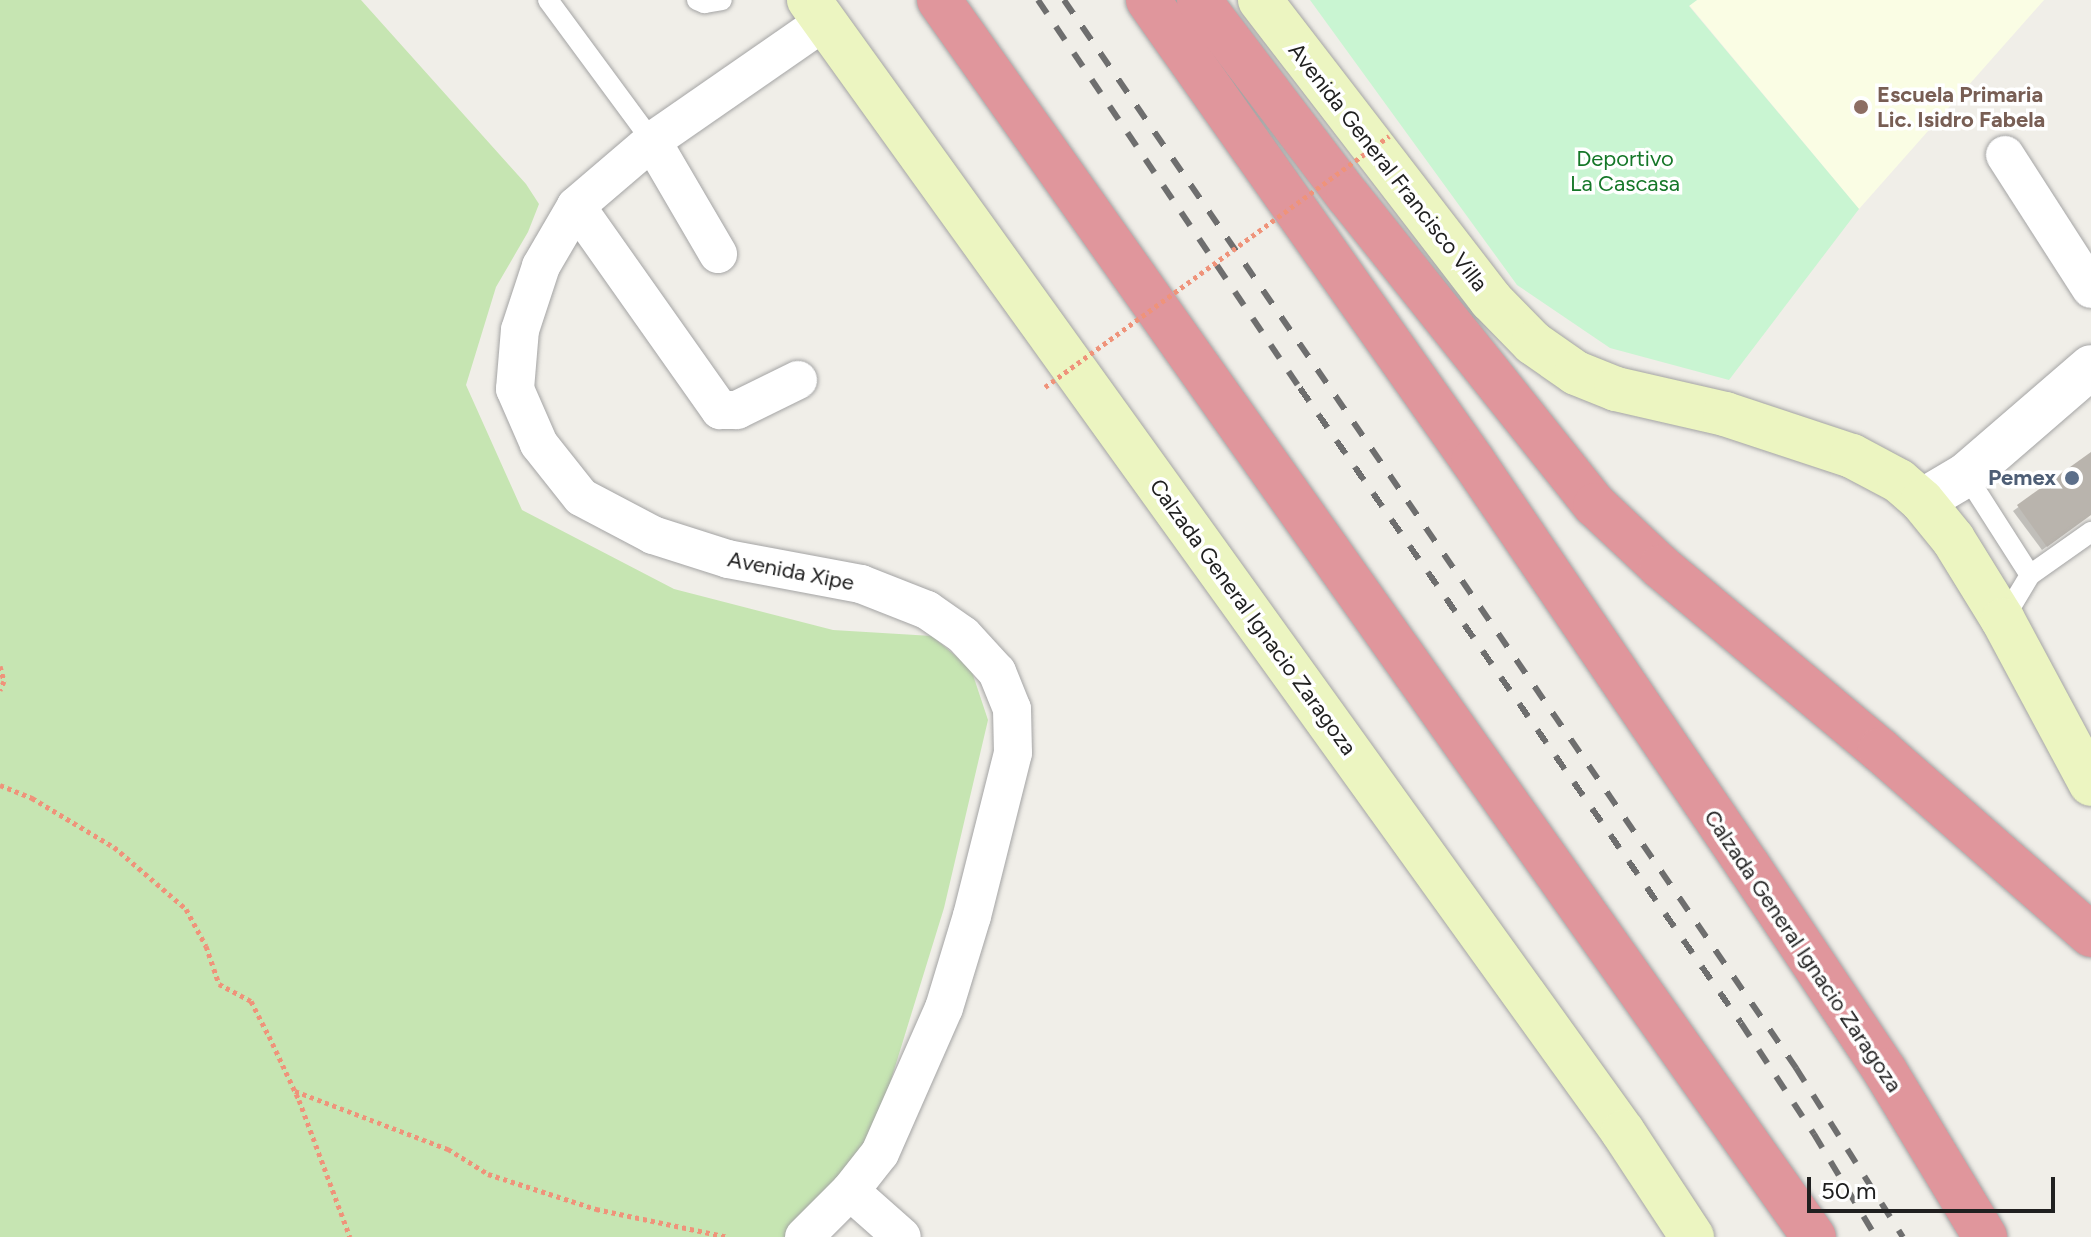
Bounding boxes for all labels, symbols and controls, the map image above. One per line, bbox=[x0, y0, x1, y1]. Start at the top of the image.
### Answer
street label: Avenida General Francisco Villa bbox=[1283, 38, 1493, 296]
place label: Escuela Primaria Lic. Isidro Fabela bbox=[1877, 81, 2045, 132]
marker: Escuela Primaria Lic. Isidro Fabela bbox=[1852, 98, 1870, 116]
park label: Deportivo La Cascasa bbox=[1570, 145, 1680, 196]
place label: Pemex bbox=[1988, 465, 2056, 491]
marker: Pemex bbox=[2063, 469, 2081, 487]
street label: Calzada General Ignacio Zaragoza bbox=[1144, 474, 1362, 760]
street label: Avenida Xipe bbox=[725, 546, 857, 596]
street label: Calzada General Ignacio Zaragoza bbox=[1698, 805, 1908, 1097]
scale bar bbox=[1811, 1161, 2059, 1211]
text: 50 m bbox=[1821, 1176, 1877, 1205]

